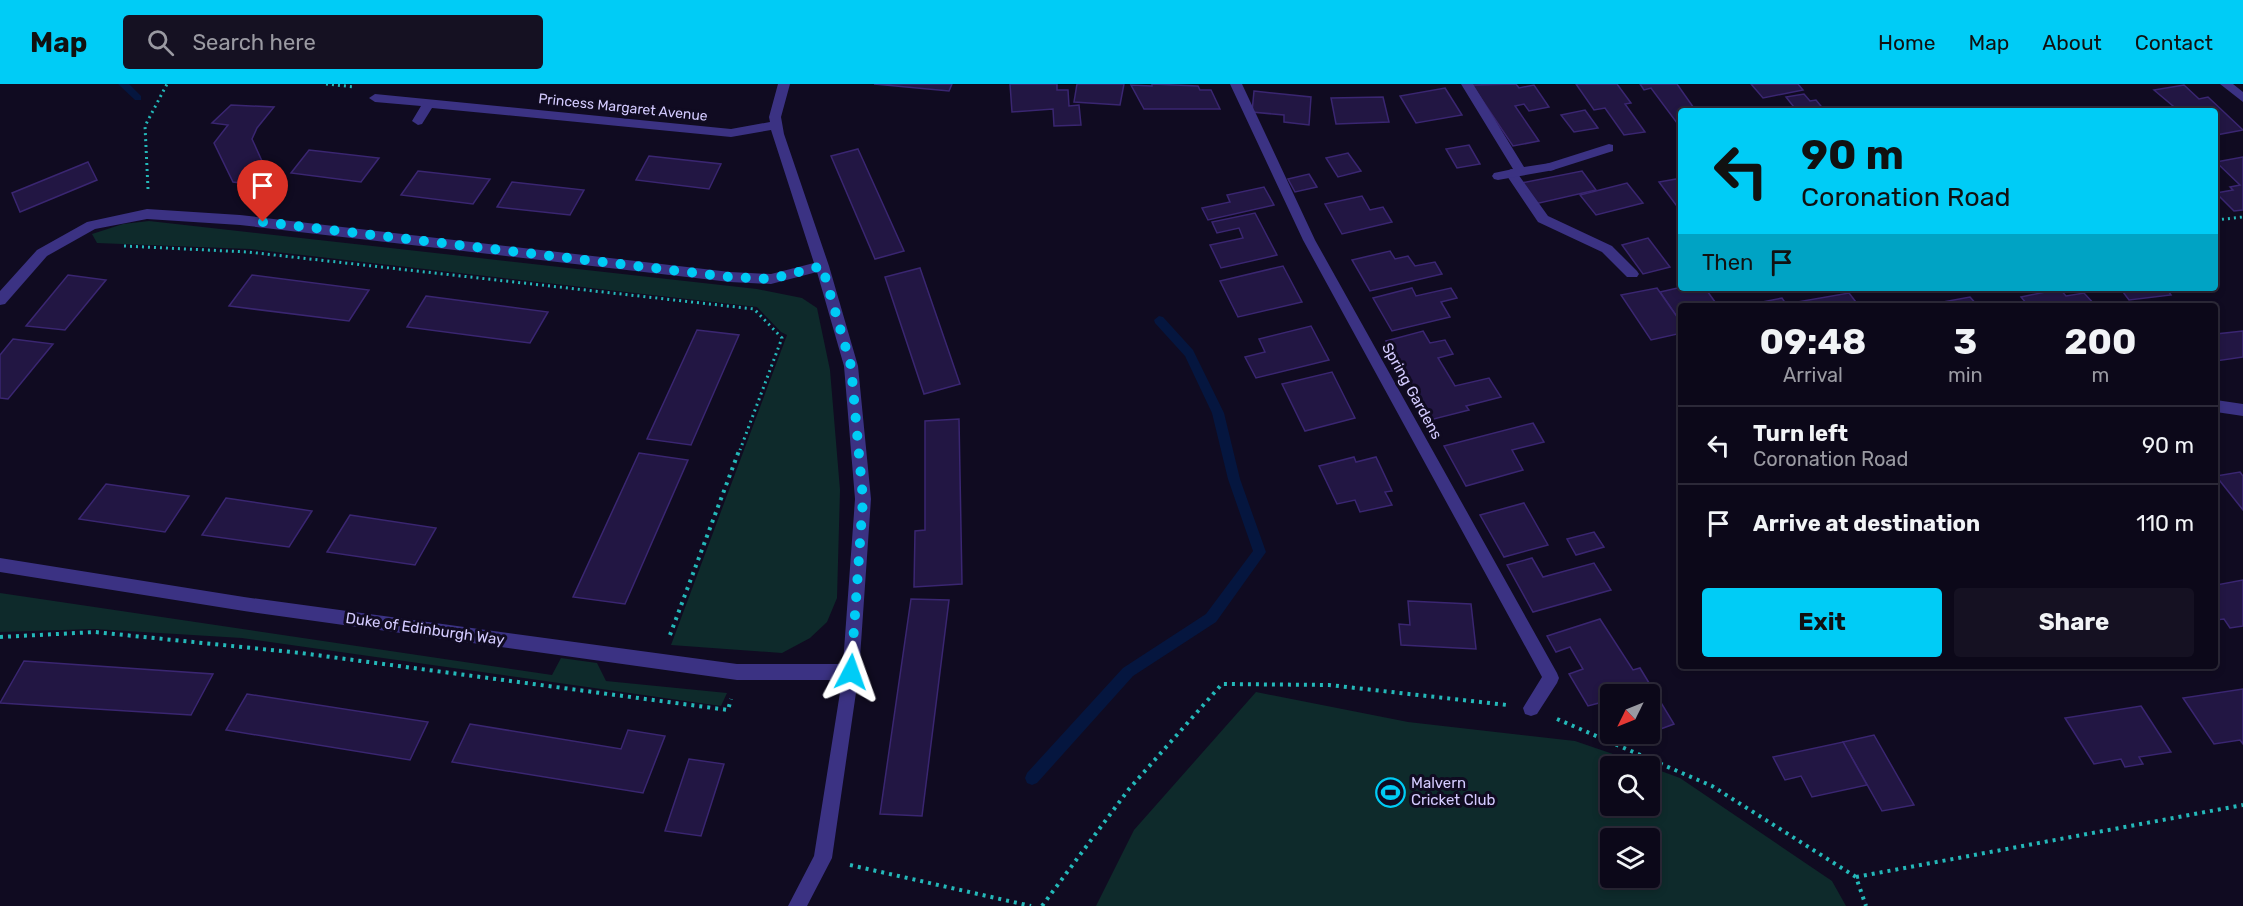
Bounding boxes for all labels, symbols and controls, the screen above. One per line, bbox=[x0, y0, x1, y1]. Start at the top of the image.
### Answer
search box bbox=[123, 15, 543, 69]
text: Map bbox=[30, 26, 87, 59]
icon: search bbox=[144, 26, 177, 59]
text: Search here bbox=[192, 29, 316, 56]
text: Home bbox=[1878, 30, 1935, 55]
text: Map bbox=[1968, 30, 2009, 55]
text: About bbox=[2042, 30, 2102, 55]
text: Contact bbox=[2135, 30, 2213, 55]
street label: Princess Margaret Avenue bbox=[537, 90, 709, 125]
text: 90 m bbox=[1801, 130, 1904, 180]
icon: left bbox=[1702, 132, 1780, 210]
pin bbox=[237, 160, 288, 222]
icon: arrive bbox=[246, 169, 279, 202]
text: Coronation Road bbox=[1801, 181, 2011, 213]
icon: arrive bbox=[1765, 246, 1798, 279]
text: Then bbox=[1702, 249, 1753, 276]
text: 09:48 bbox=[1759, 320, 1866, 363]
text: 3 bbox=[1953, 320, 1977, 363]
text: 200 bbox=[2064, 320, 2137, 363]
street label: Spring Gardens bbox=[1378, 340, 1446, 443]
text: Arrival bbox=[1783, 363, 1843, 387]
text: min bbox=[1948, 363, 1983, 387]
text: m bbox=[2091, 363, 2109, 387]
text: Turn left bbox=[1753, 420, 1848, 447]
icon: left bbox=[1702, 429, 1735, 462]
text: 90 m bbox=[2142, 432, 2194, 459]
text: Coronation Road bbox=[1753, 447, 1908, 471]
icon: arrive bbox=[1702, 507, 1735, 540]
text: Arrive at destination bbox=[1753, 510, 1980, 537]
text: 110 m bbox=[2136, 510, 2194, 537]
button: Exit bbox=[1702, 588, 1942, 657]
button: Share bbox=[1954, 588, 2194, 657]
street label: Duke of Edinburgh Way bbox=[344, 609, 506, 649]
position arrow bbox=[819, 640, 883, 704]
north arrow bbox=[1600, 684, 1660, 744]
map controls bbox=[1600, 684, 1660, 888]
button: search bbox=[1600, 756, 1660, 816]
place label: Malvern Cricket Club bbox=[1411, 774, 1496, 809]
sports icon: Malvern Cricket Club bbox=[1374, 776, 1406, 808]
button: layers bbox=[1600, 828, 1660, 888]

